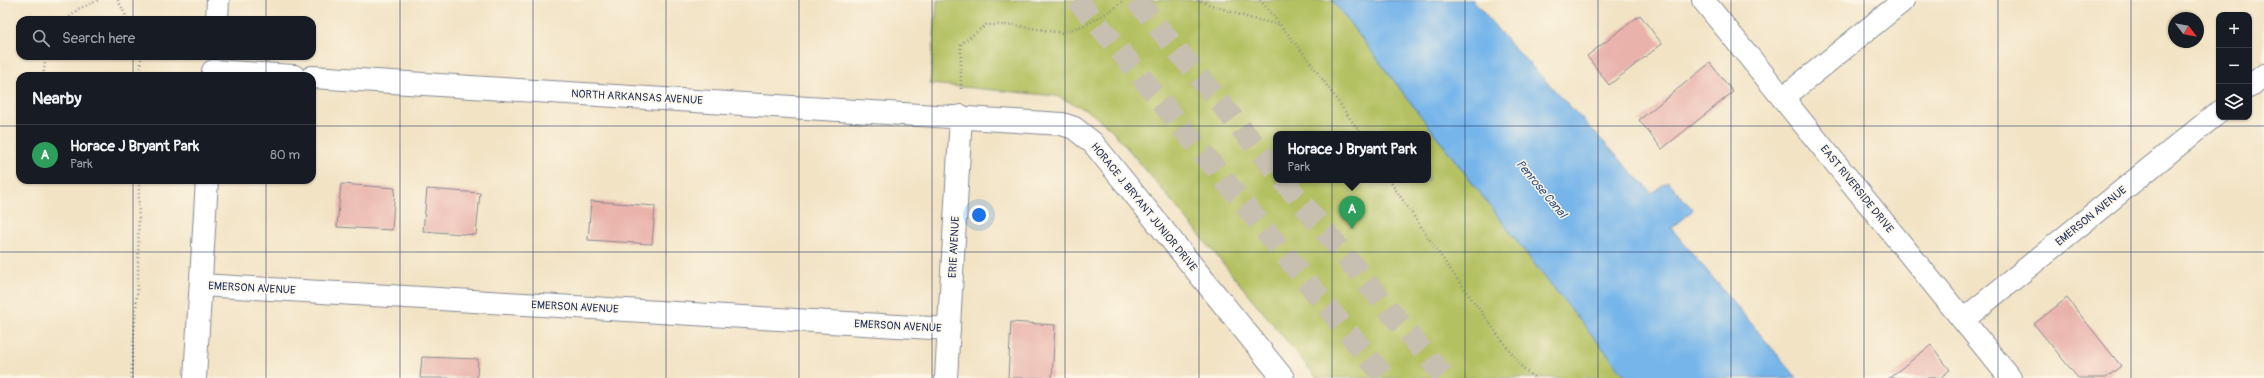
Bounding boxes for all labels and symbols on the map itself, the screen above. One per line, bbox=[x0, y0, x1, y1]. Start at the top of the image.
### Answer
north arrow bbox=[2168, 12, 2204, 48]
street label: NORTH ARKANSAS AVENUE bbox=[571, 87, 704, 107]
street label: HORACE J. BRYANT JUNIOR DRIVE bbox=[1088, 140, 1200, 274]
street label: EAST RIVERSIDE DRIVE bbox=[1818, 143, 1897, 236]
water label: Penrose Canal bbox=[1512, 157, 1570, 222]
street label: EMERSON AVENUE bbox=[2053, 183, 2129, 249]
pin: A bbox=[1339, 196, 1365, 229]
your location bbox=[969, 205, 989, 225]
street label: ERIE AVENUE bbox=[946, 215, 962, 278]
street label: EMERSON AVENUE bbox=[208, 279, 296, 297]
street label: EMERSON AVENUE bbox=[531, 298, 619, 316]
street label: EMERSON AVENUE bbox=[854, 317, 942, 335]

